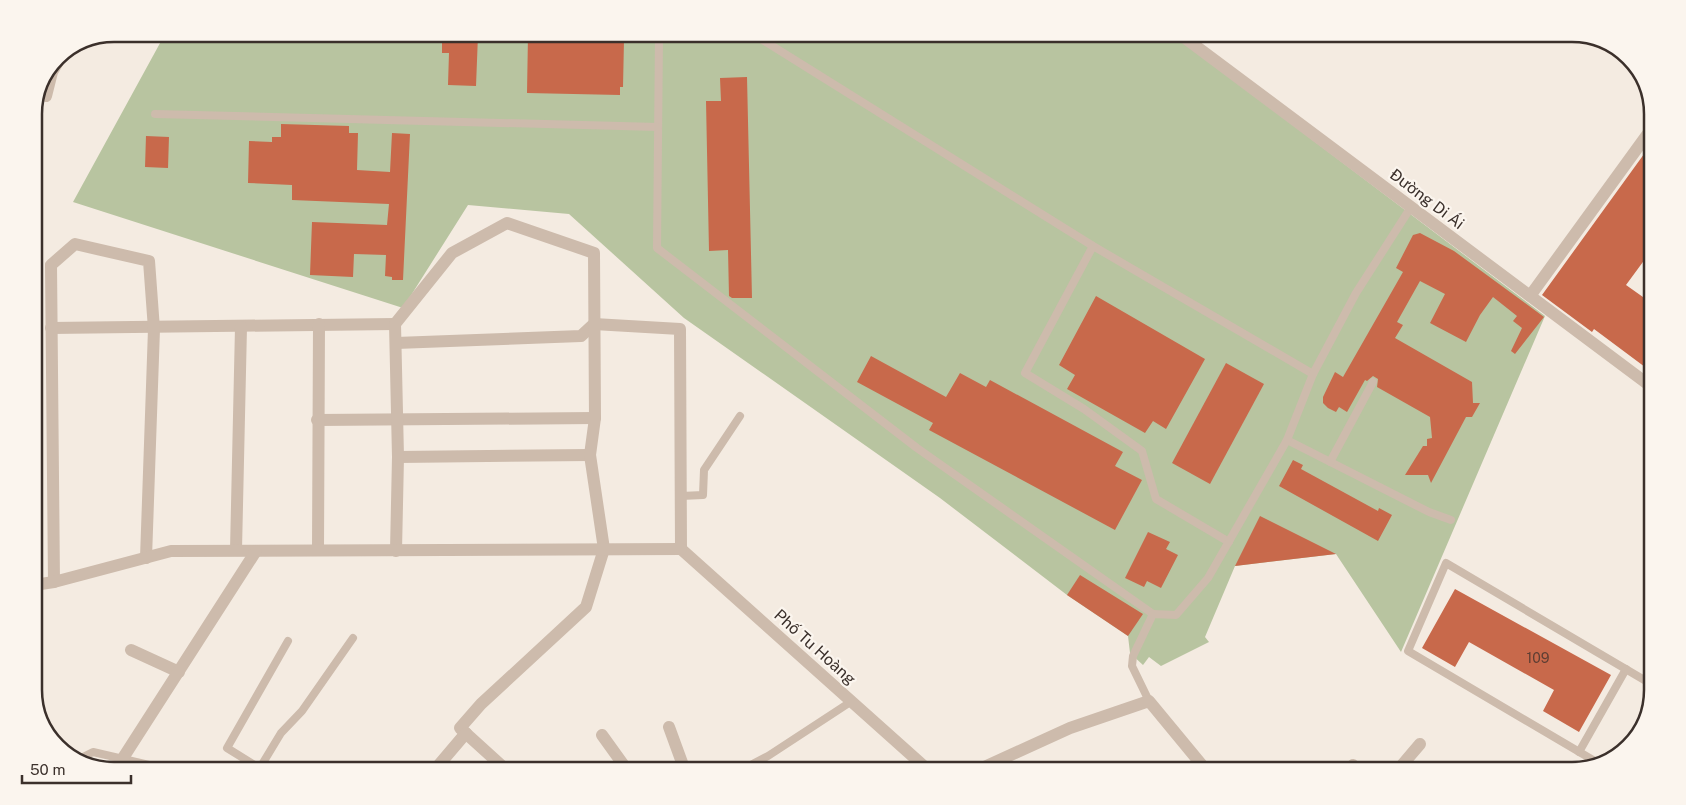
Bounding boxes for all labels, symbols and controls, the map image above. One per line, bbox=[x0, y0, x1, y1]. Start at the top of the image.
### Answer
street label: Đường Di Ái bbox=[1386, 164, 1469, 233]
street label: Phố Tu Hoàng bbox=[770, 605, 860, 689]
house number: 109 bbox=[1527, 650, 1550, 666]
scale bar bbox=[22, 752, 131, 784]
text: 50 m bbox=[30, 761, 65, 778]

